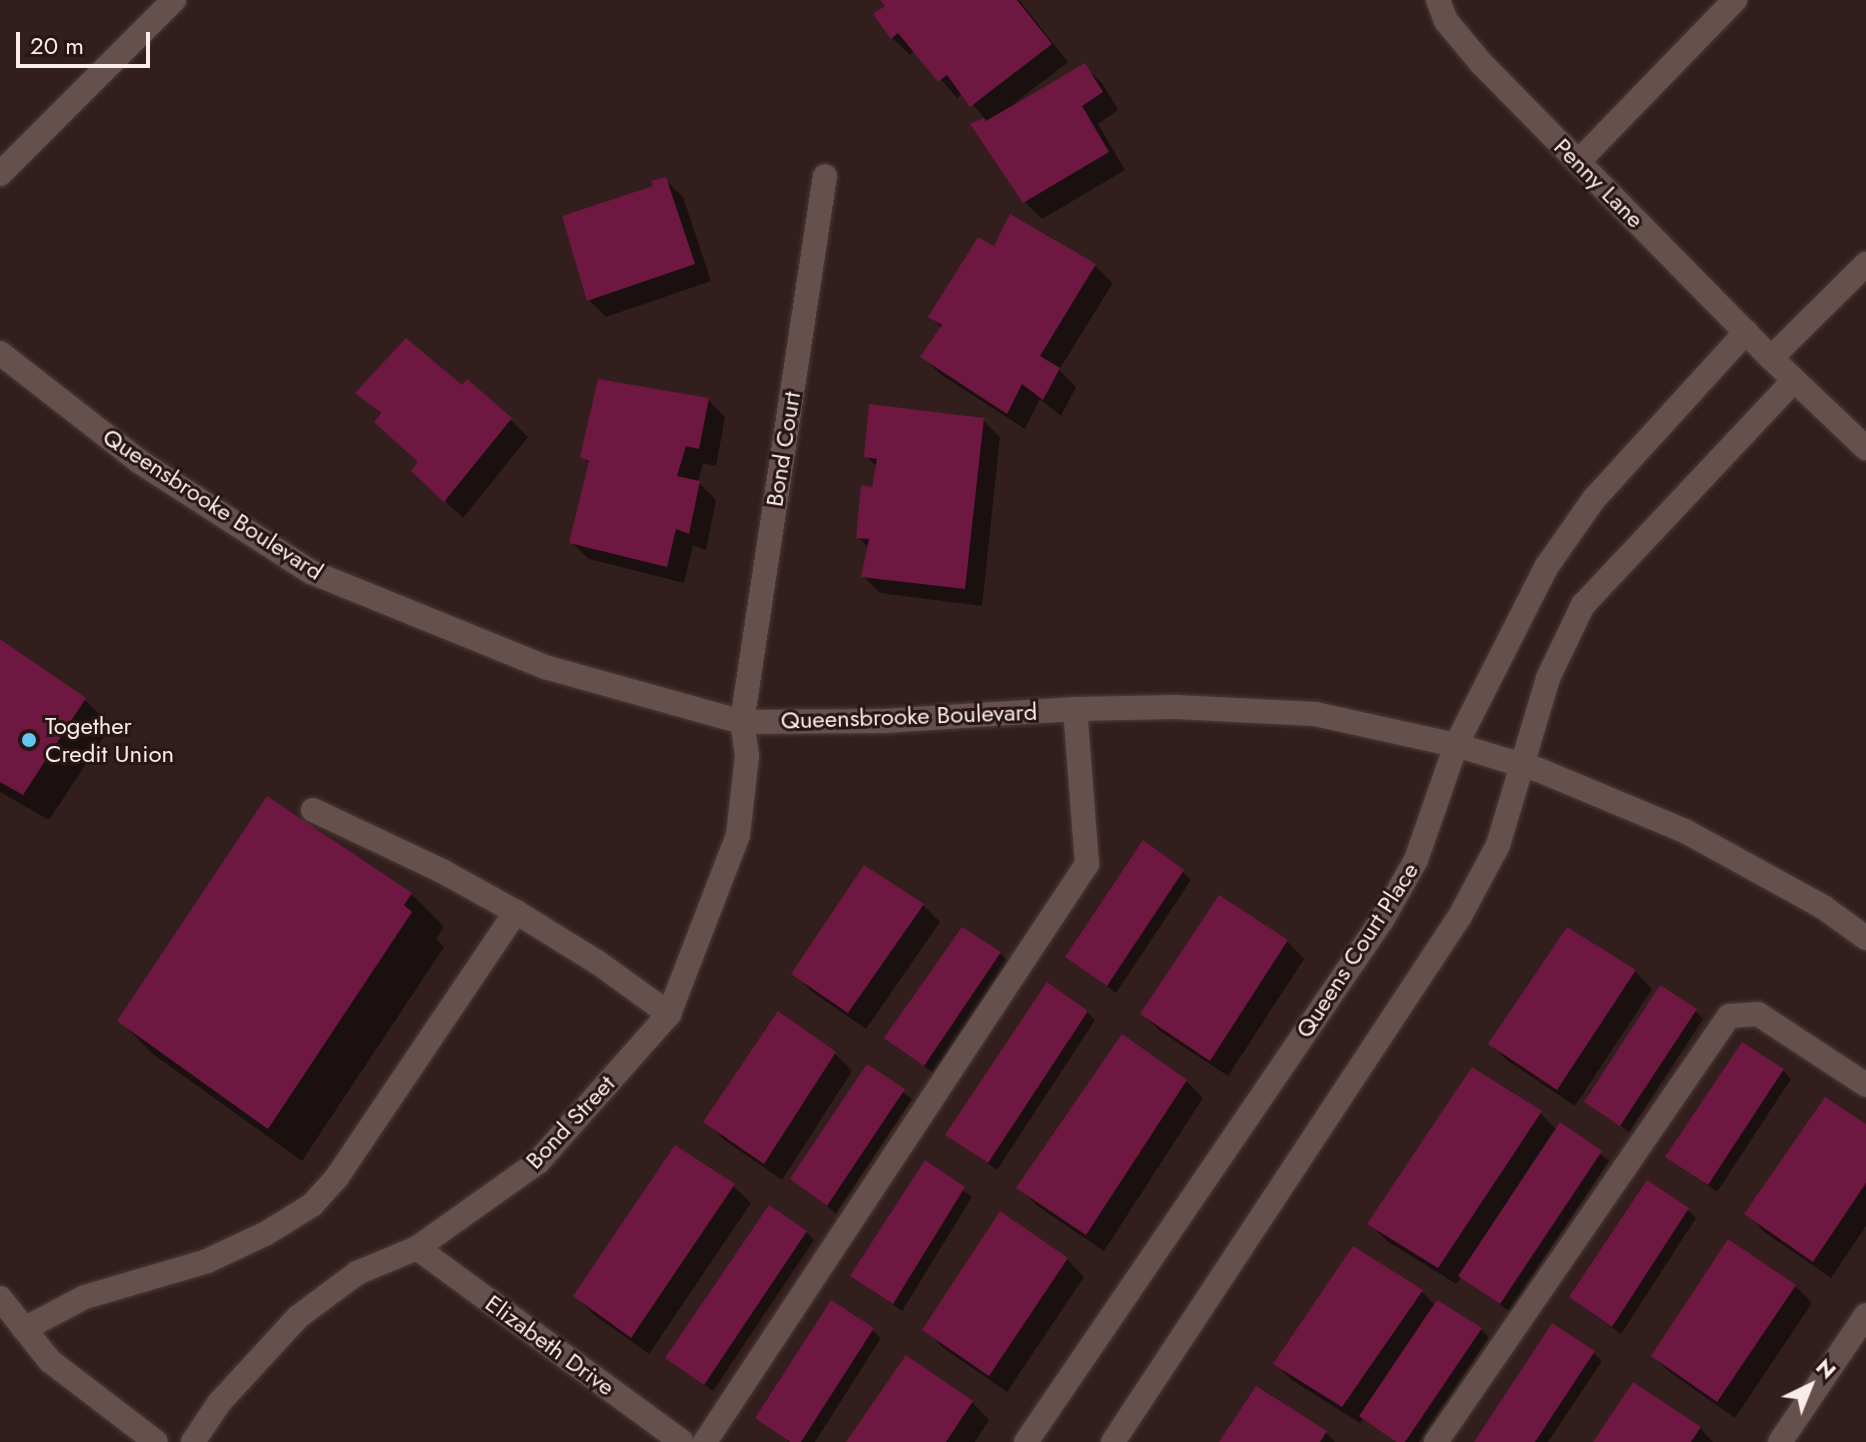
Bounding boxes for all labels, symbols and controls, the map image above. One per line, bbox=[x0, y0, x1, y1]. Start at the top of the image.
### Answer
scale bar bbox=[20, 16, 154, 66]
text: 20 m bbox=[30, 28, 84, 63]
street label: Penny Lane bbox=[1548, 132, 1650, 234]
street label: Bond Court bbox=[760, 389, 806, 509]
street label: Queensbrooke Boulevard bbox=[98, 422, 328, 586]
street label: Queensbrooke Boulevard bbox=[780, 697, 1038, 735]
place label: Together Credit Union bbox=[45, 712, 174, 768]
marker: Together Credit Union bbox=[20, 731, 38, 749]
street label: Queens Court Place bbox=[1290, 857, 1424, 1043]
street label: Bond Street bbox=[519, 1069, 621, 1175]
street label: Elizabeth Drive bbox=[480, 1289, 620, 1401]
north arrow bbox=[1770, 1346, 1850, 1426]
text: N bbox=[1809, 1351, 1844, 1386]

